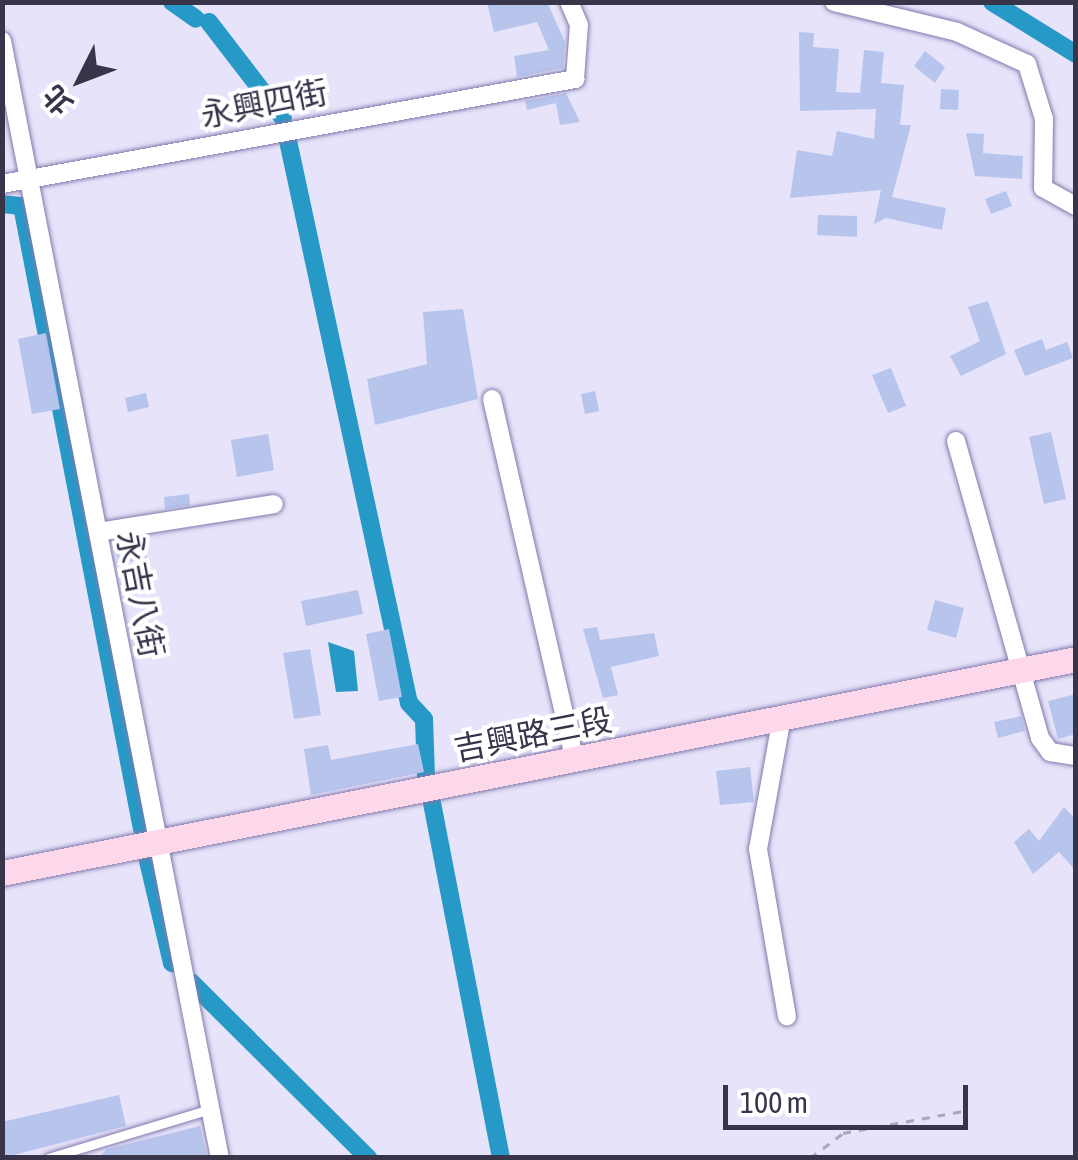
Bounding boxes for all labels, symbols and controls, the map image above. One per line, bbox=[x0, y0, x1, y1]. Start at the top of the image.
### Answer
north arrow bbox=[30, 30, 130, 130]
street label: 永興四街 bbox=[198, 73, 330, 135]
text: 北 bbox=[36, 79, 79, 121]
street label: 永吉八街 bbox=[109, 528, 171, 660]
street label: 吉興路三段 bbox=[451, 701, 615, 769]
scale bar bbox=[728, 1065, 973, 1127]
text: 100 m bbox=[740, 1085, 808, 1119]

